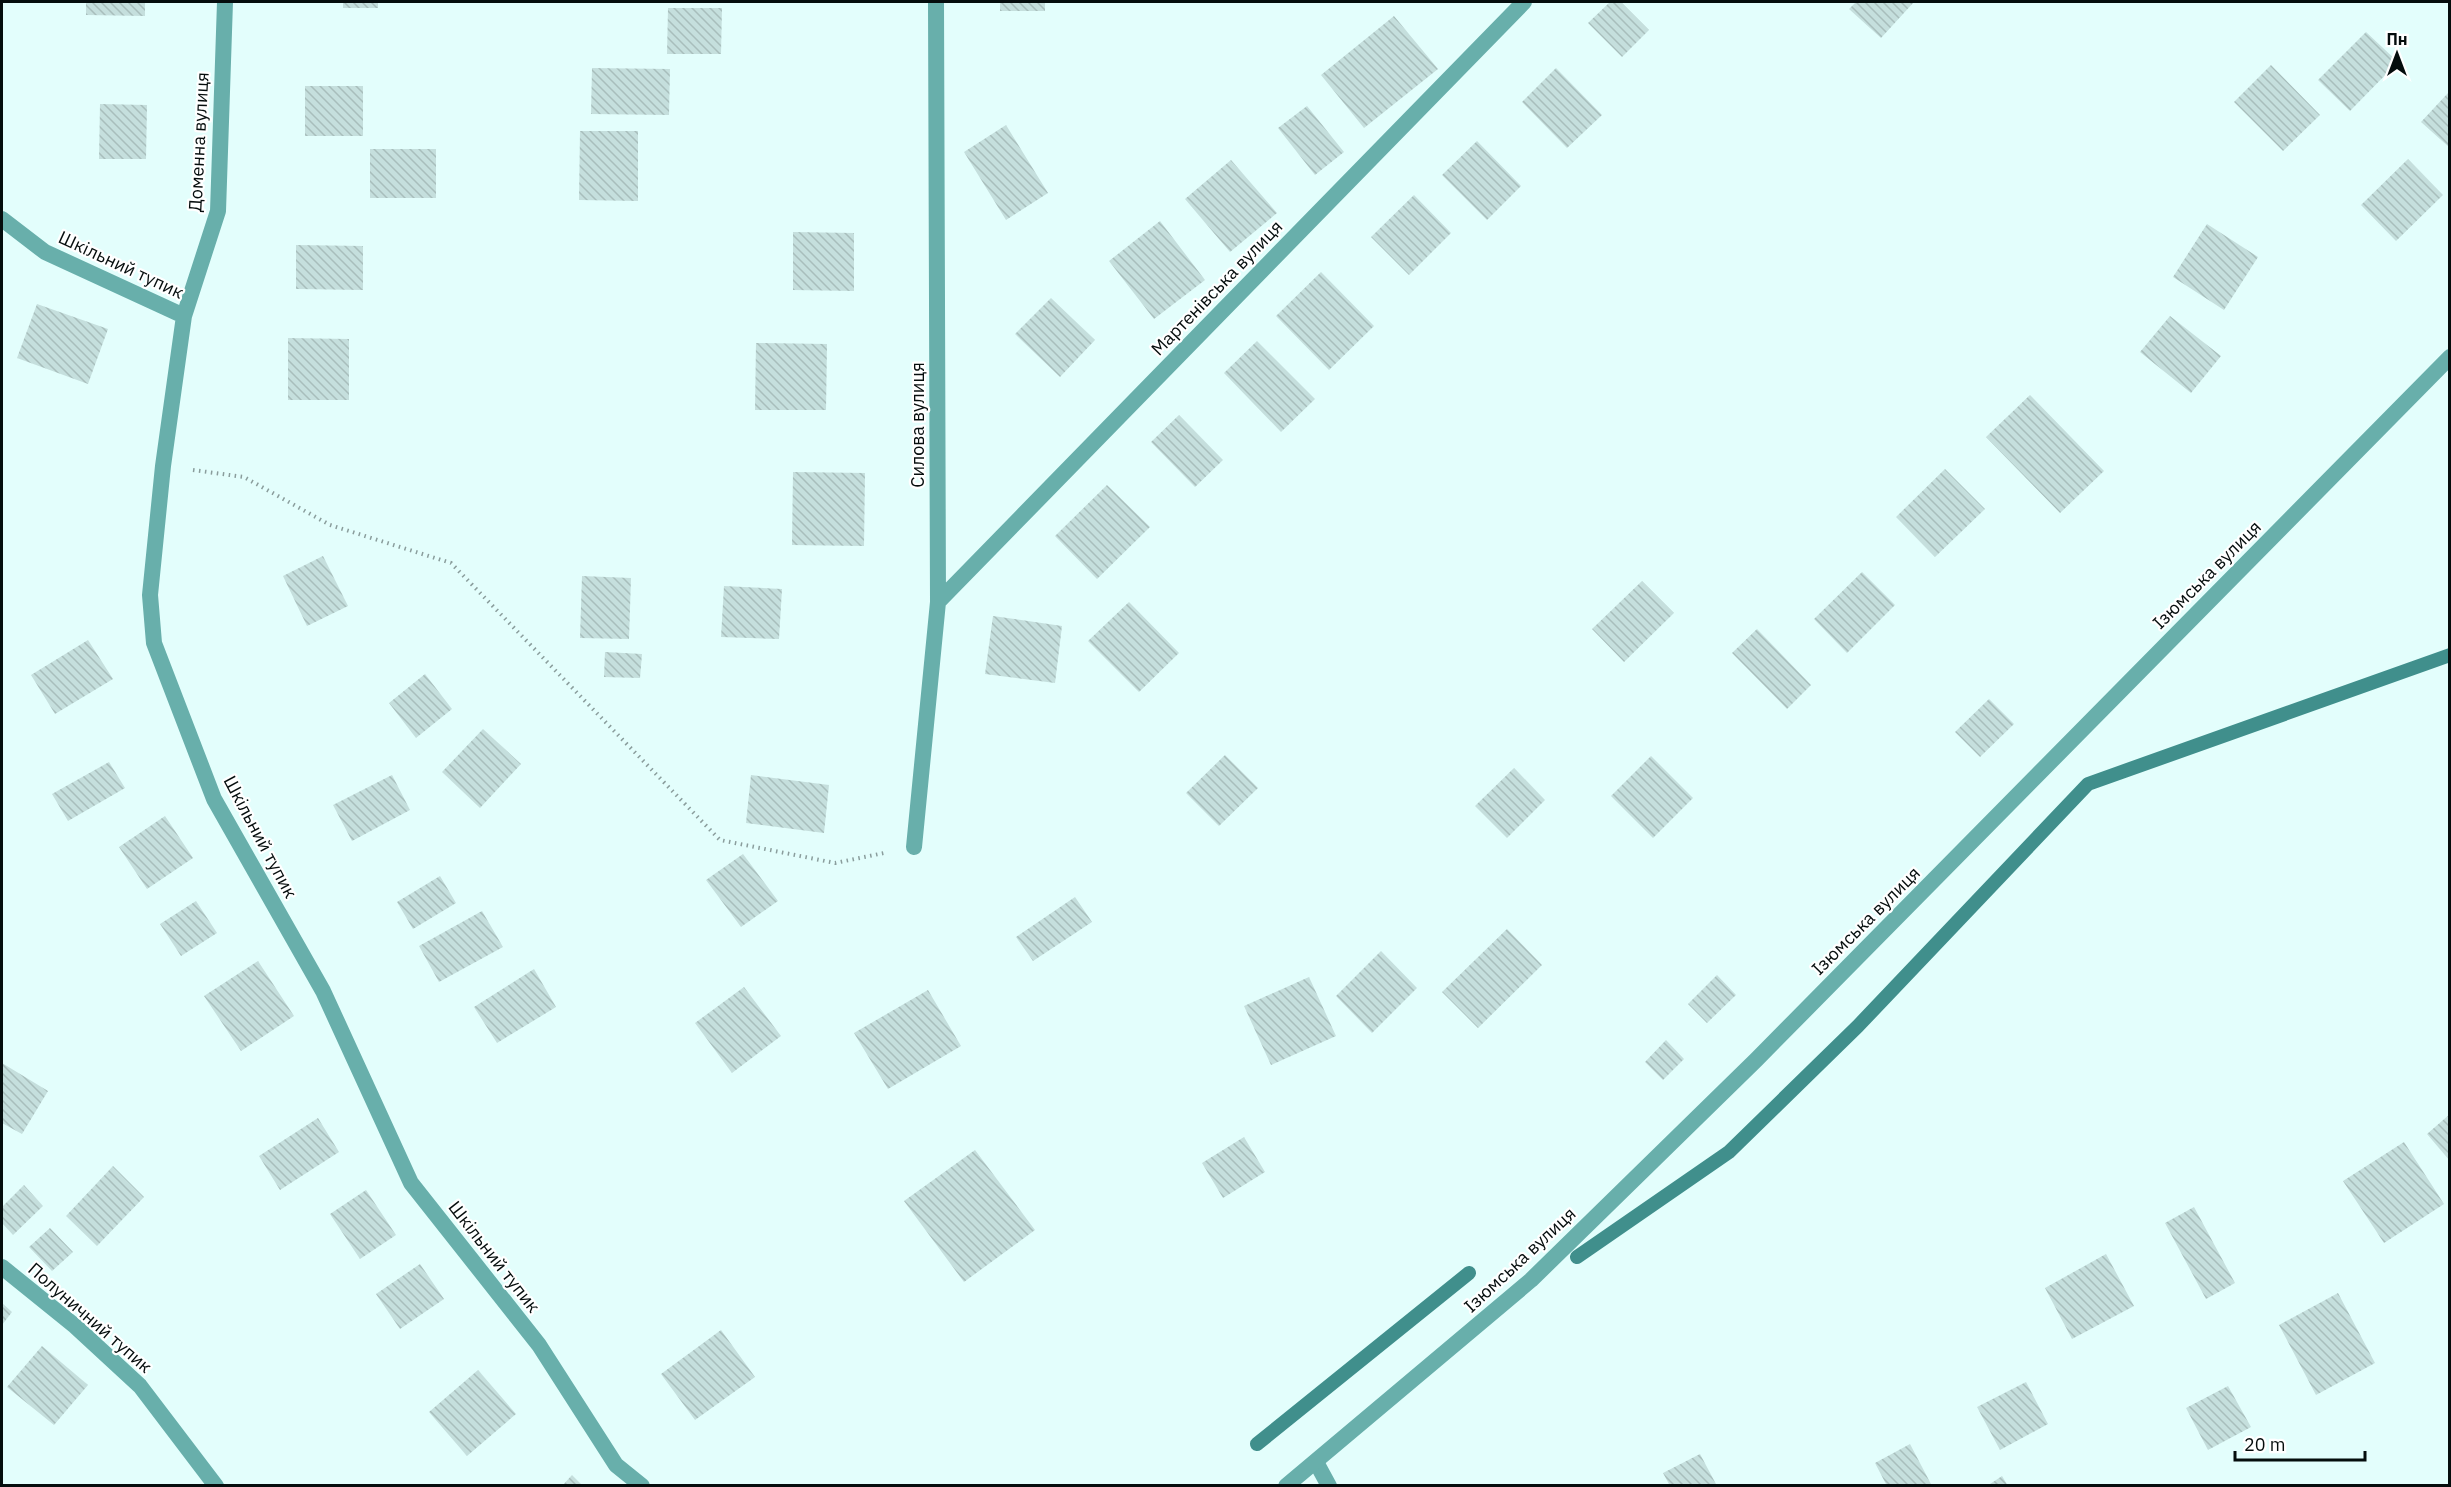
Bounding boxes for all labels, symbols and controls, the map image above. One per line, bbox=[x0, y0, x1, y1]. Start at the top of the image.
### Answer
north arrow bbox=[2367, 24, 2427, 84]
text: Пн bbox=[2386, 29, 2408, 49]
street label: Доменна вулиця bbox=[183, 71, 214, 213]
street label: Мартенівська вулиця bbox=[1146, 215, 1287, 360]
street label: Шкільний тупик bbox=[55, 225, 188, 304]
street label: Силова вулиця bbox=[906, 362, 929, 488]
street label: Ізюмська вулиця bbox=[2147, 515, 2266, 634]
street label: Шкільний тупик bbox=[218, 772, 302, 902]
street label: Ізюмська вулиця bbox=[1806, 861, 1925, 980]
street label: Шкільний тупик bbox=[444, 1196, 545, 1317]
street label: Ізюмська вулиця bbox=[1459, 1202, 1580, 1317]
street label: Полуничний тупик bbox=[24, 1257, 157, 1378]
scale bar bbox=[2235, 1424, 2366, 1462]
text: 20 m bbox=[2244, 1433, 2286, 1456]

